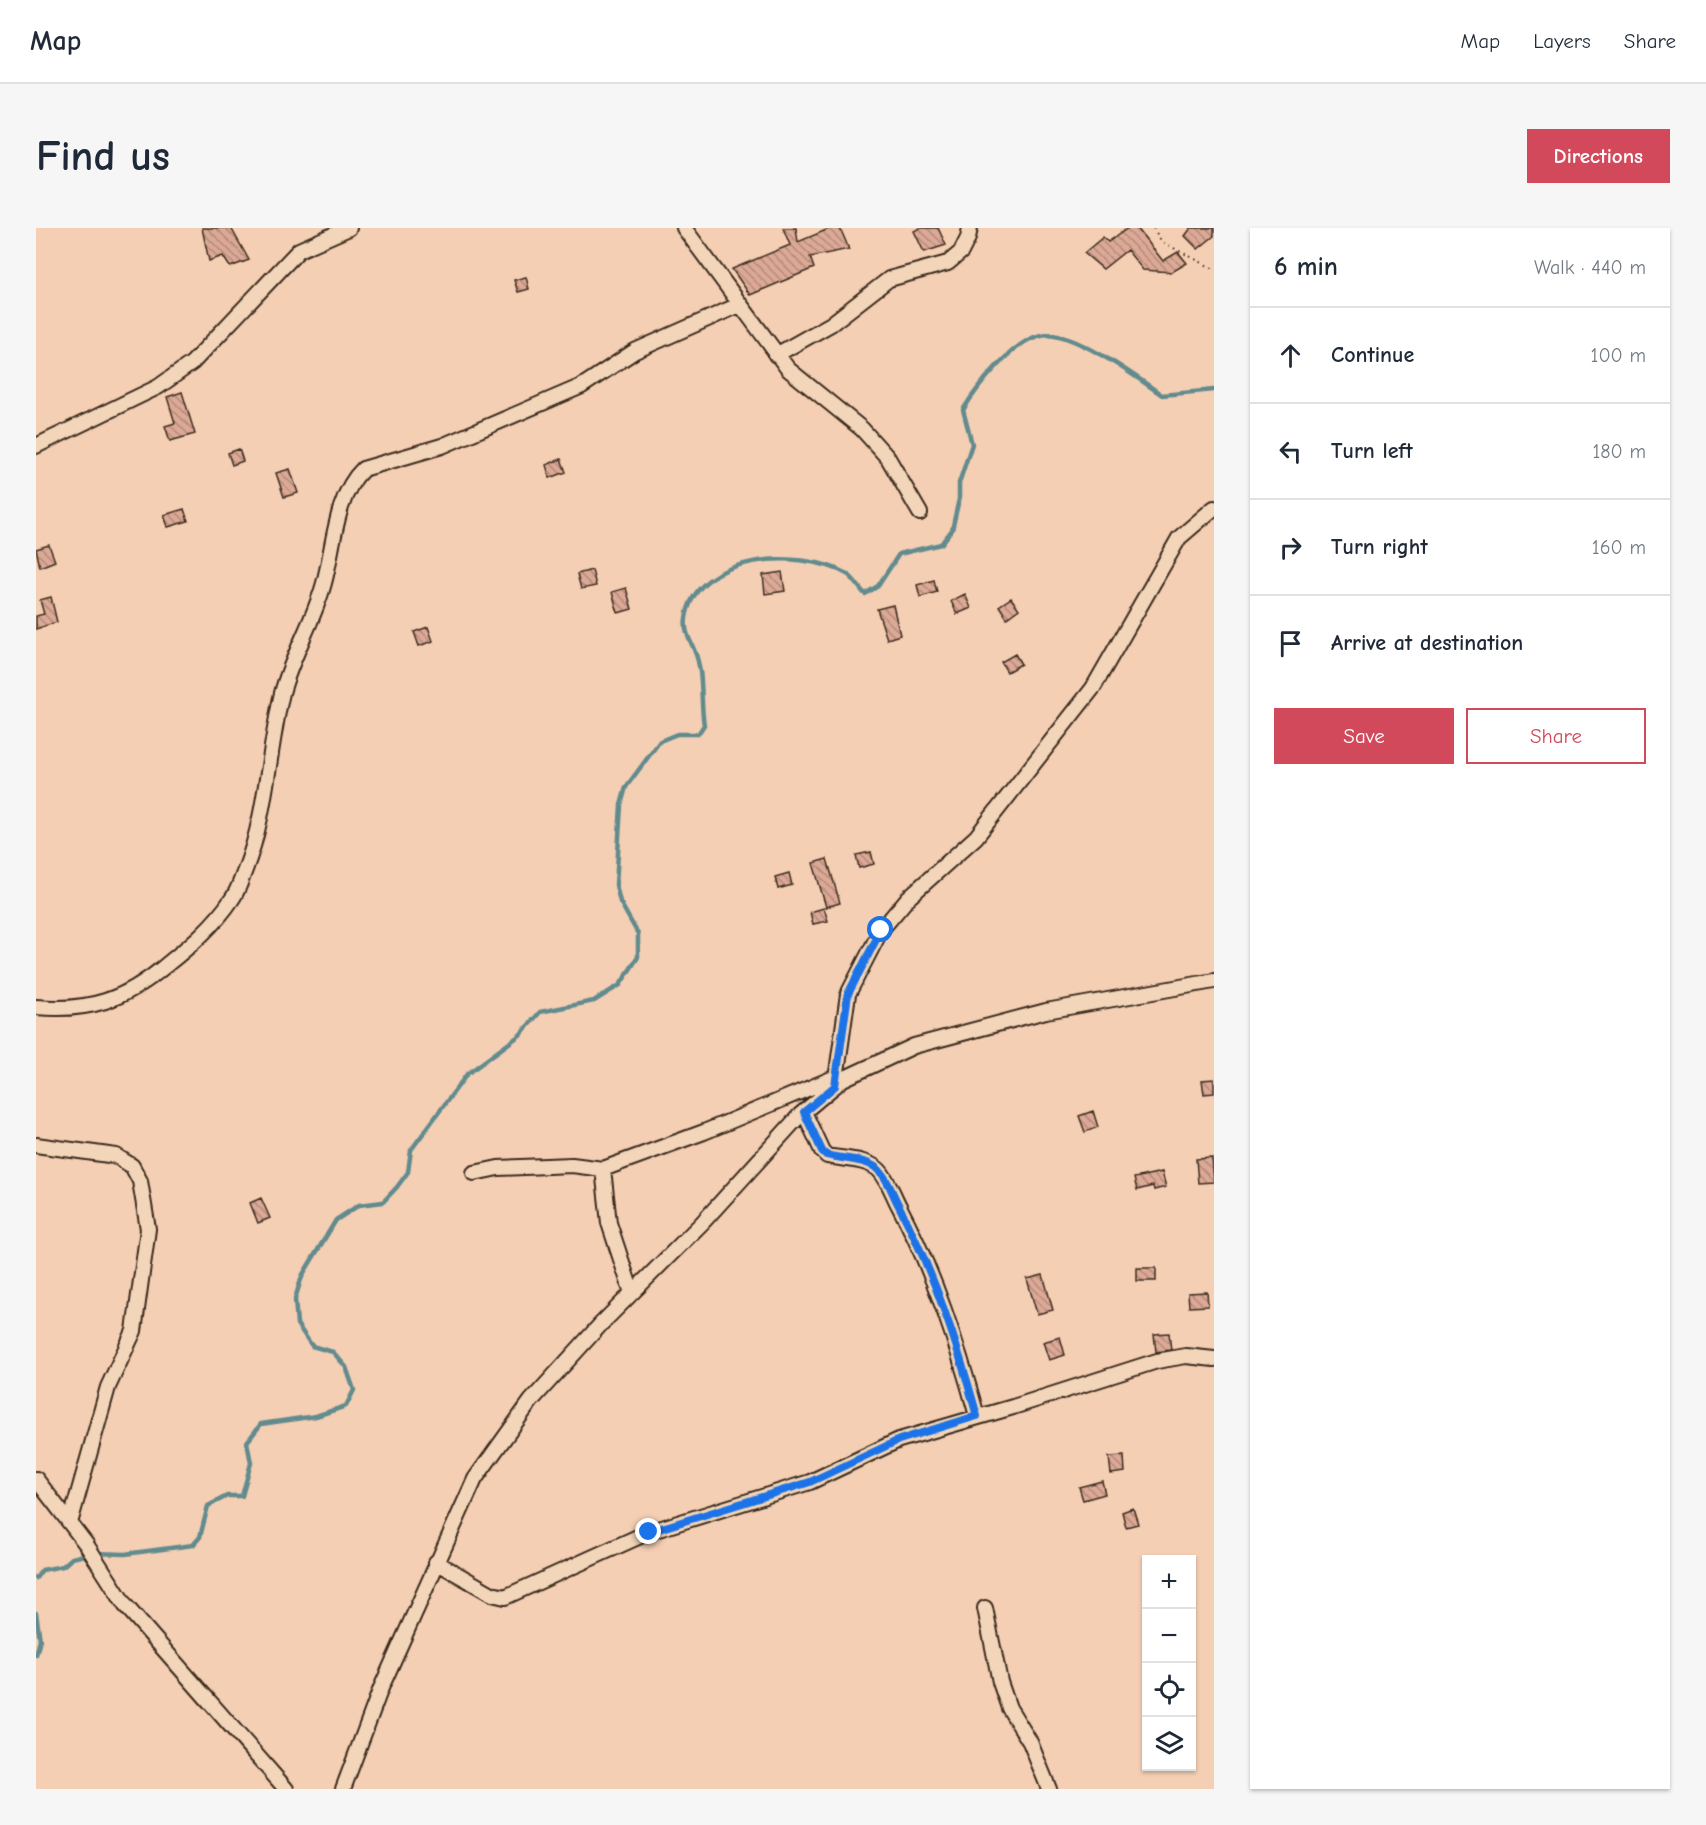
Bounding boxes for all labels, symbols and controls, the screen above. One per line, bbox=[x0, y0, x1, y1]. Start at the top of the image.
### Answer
text: Map bbox=[30, 25, 81, 57]
text: Map bbox=[1461, 29, 1500, 53]
text: Layers bbox=[1533, 29, 1591, 53]
text: Share bbox=[1624, 29, 1676, 53]
button: Directions bbox=[1527, 129, 1670, 183]
text: Find us bbox=[36, 132, 170, 181]
text: 6 min bbox=[1274, 252, 1338, 282]
text: Walk · 440 m bbox=[1534, 256, 1646, 279]
icon: ahead bbox=[1274, 339, 1307, 372]
text: Continue bbox=[1331, 342, 1414, 368]
text: 100 m bbox=[1591, 344, 1646, 367]
icon: left bbox=[1274, 435, 1307, 468]
text: Turn left bbox=[1331, 438, 1413, 464]
text: 180 m bbox=[1592, 440, 1646, 463]
icon: right bbox=[1274, 531, 1307, 564]
text: Turn right bbox=[1331, 534, 1428, 560]
text: 160 m bbox=[1592, 536, 1646, 559]
icon: arrive bbox=[1274, 627, 1307, 660]
text: Arrive at destination bbox=[1331, 630, 1523, 656]
button: Save bbox=[1274, 708, 1454, 764]
button: Share bbox=[1466, 708, 1646, 764]
route start bbox=[867, 916, 893, 942]
route end bbox=[635, 1518, 661, 1544]
map controls bbox=[1142, 1555, 1196, 1771]
button: + bbox=[1142, 1555, 1196, 1609]
button: − bbox=[1142, 1609, 1196, 1663]
button: locate bbox=[1142, 1663, 1196, 1717]
button: layers bbox=[1142, 1717, 1196, 1771]

